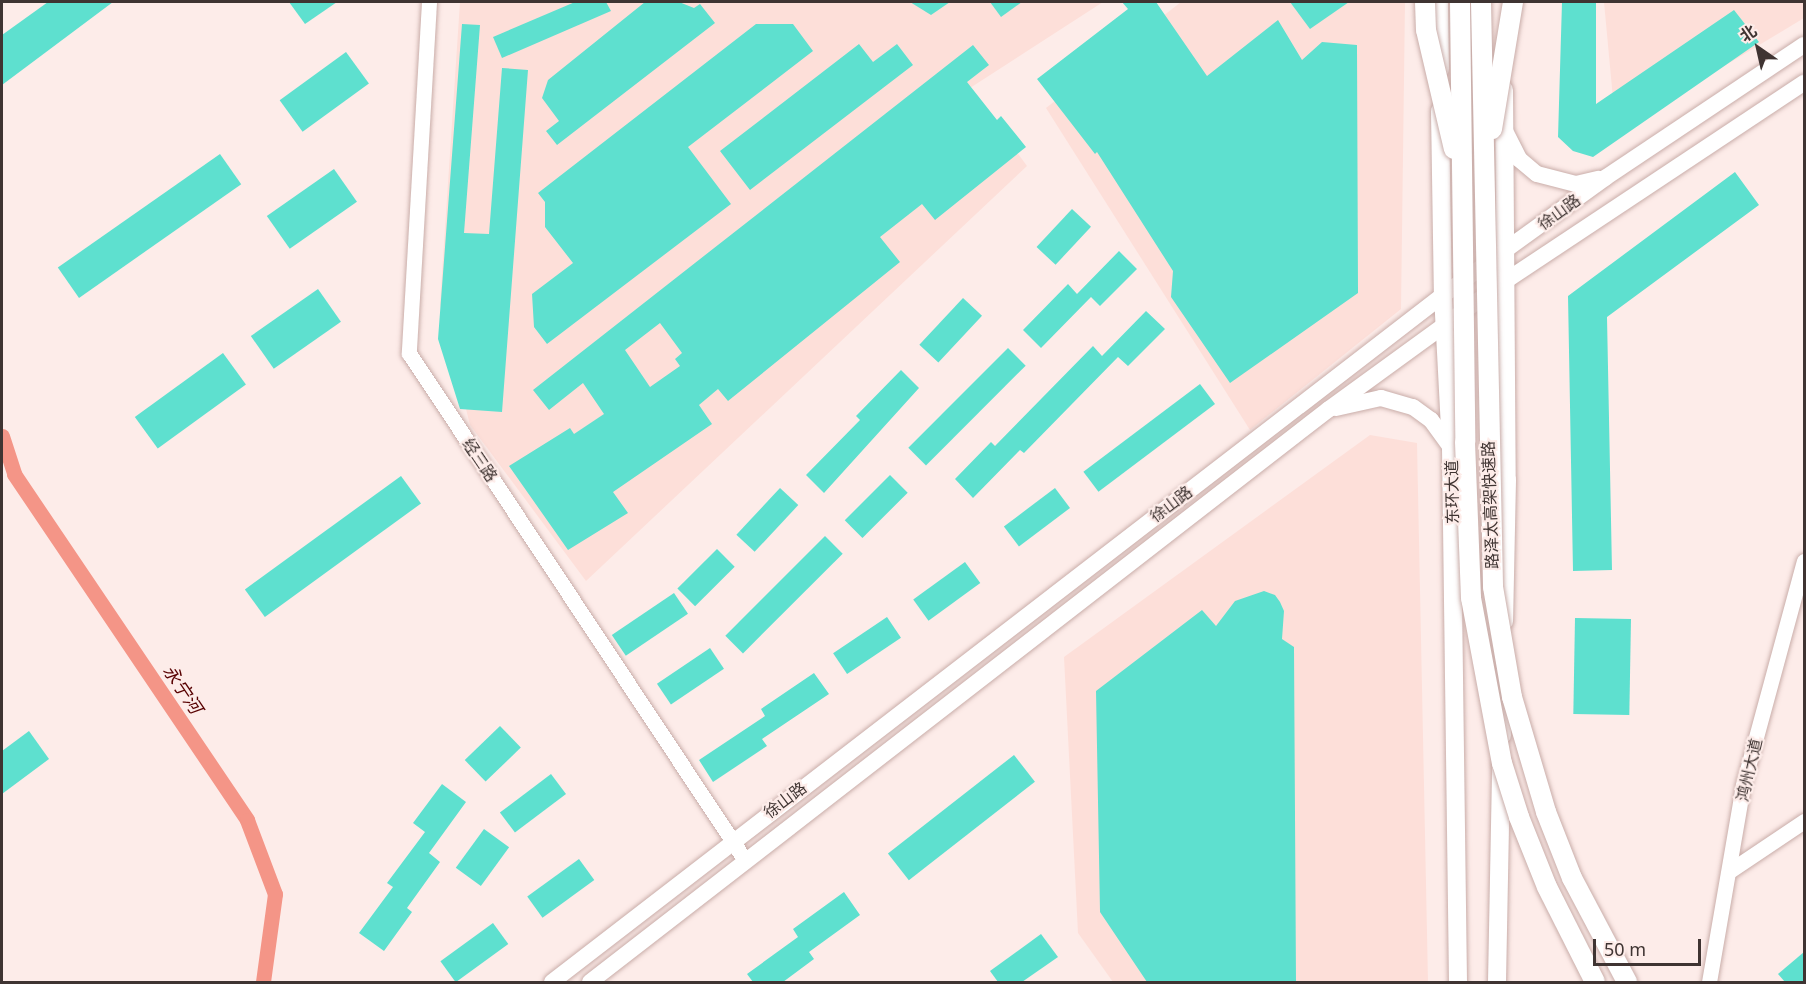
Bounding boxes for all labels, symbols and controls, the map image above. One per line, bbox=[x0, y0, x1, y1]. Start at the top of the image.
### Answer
north arrow bbox=[1728, 18, 1788, 78]
text: 北 bbox=[1735, 19, 1761, 47]
street label: 徐山路 bbox=[1534, 190, 1584, 234]
street label: 经三路 bbox=[459, 435, 501, 485]
street label: 路泽太高架快速路 bbox=[1478, 441, 1502, 569]
street label: 东环大道 bbox=[1442, 460, 1462, 524]
street label: 徐山路 bbox=[1146, 482, 1196, 526]
water label: 永宁河 bbox=[159, 661, 207, 717]
street label: 鸿州大道 bbox=[1732, 737, 1766, 803]
street label: 徐山路 bbox=[760, 778, 810, 822]
scale bar bbox=[1596, 927, 1704, 965]
text: 50 m bbox=[1604, 937, 1646, 961]

